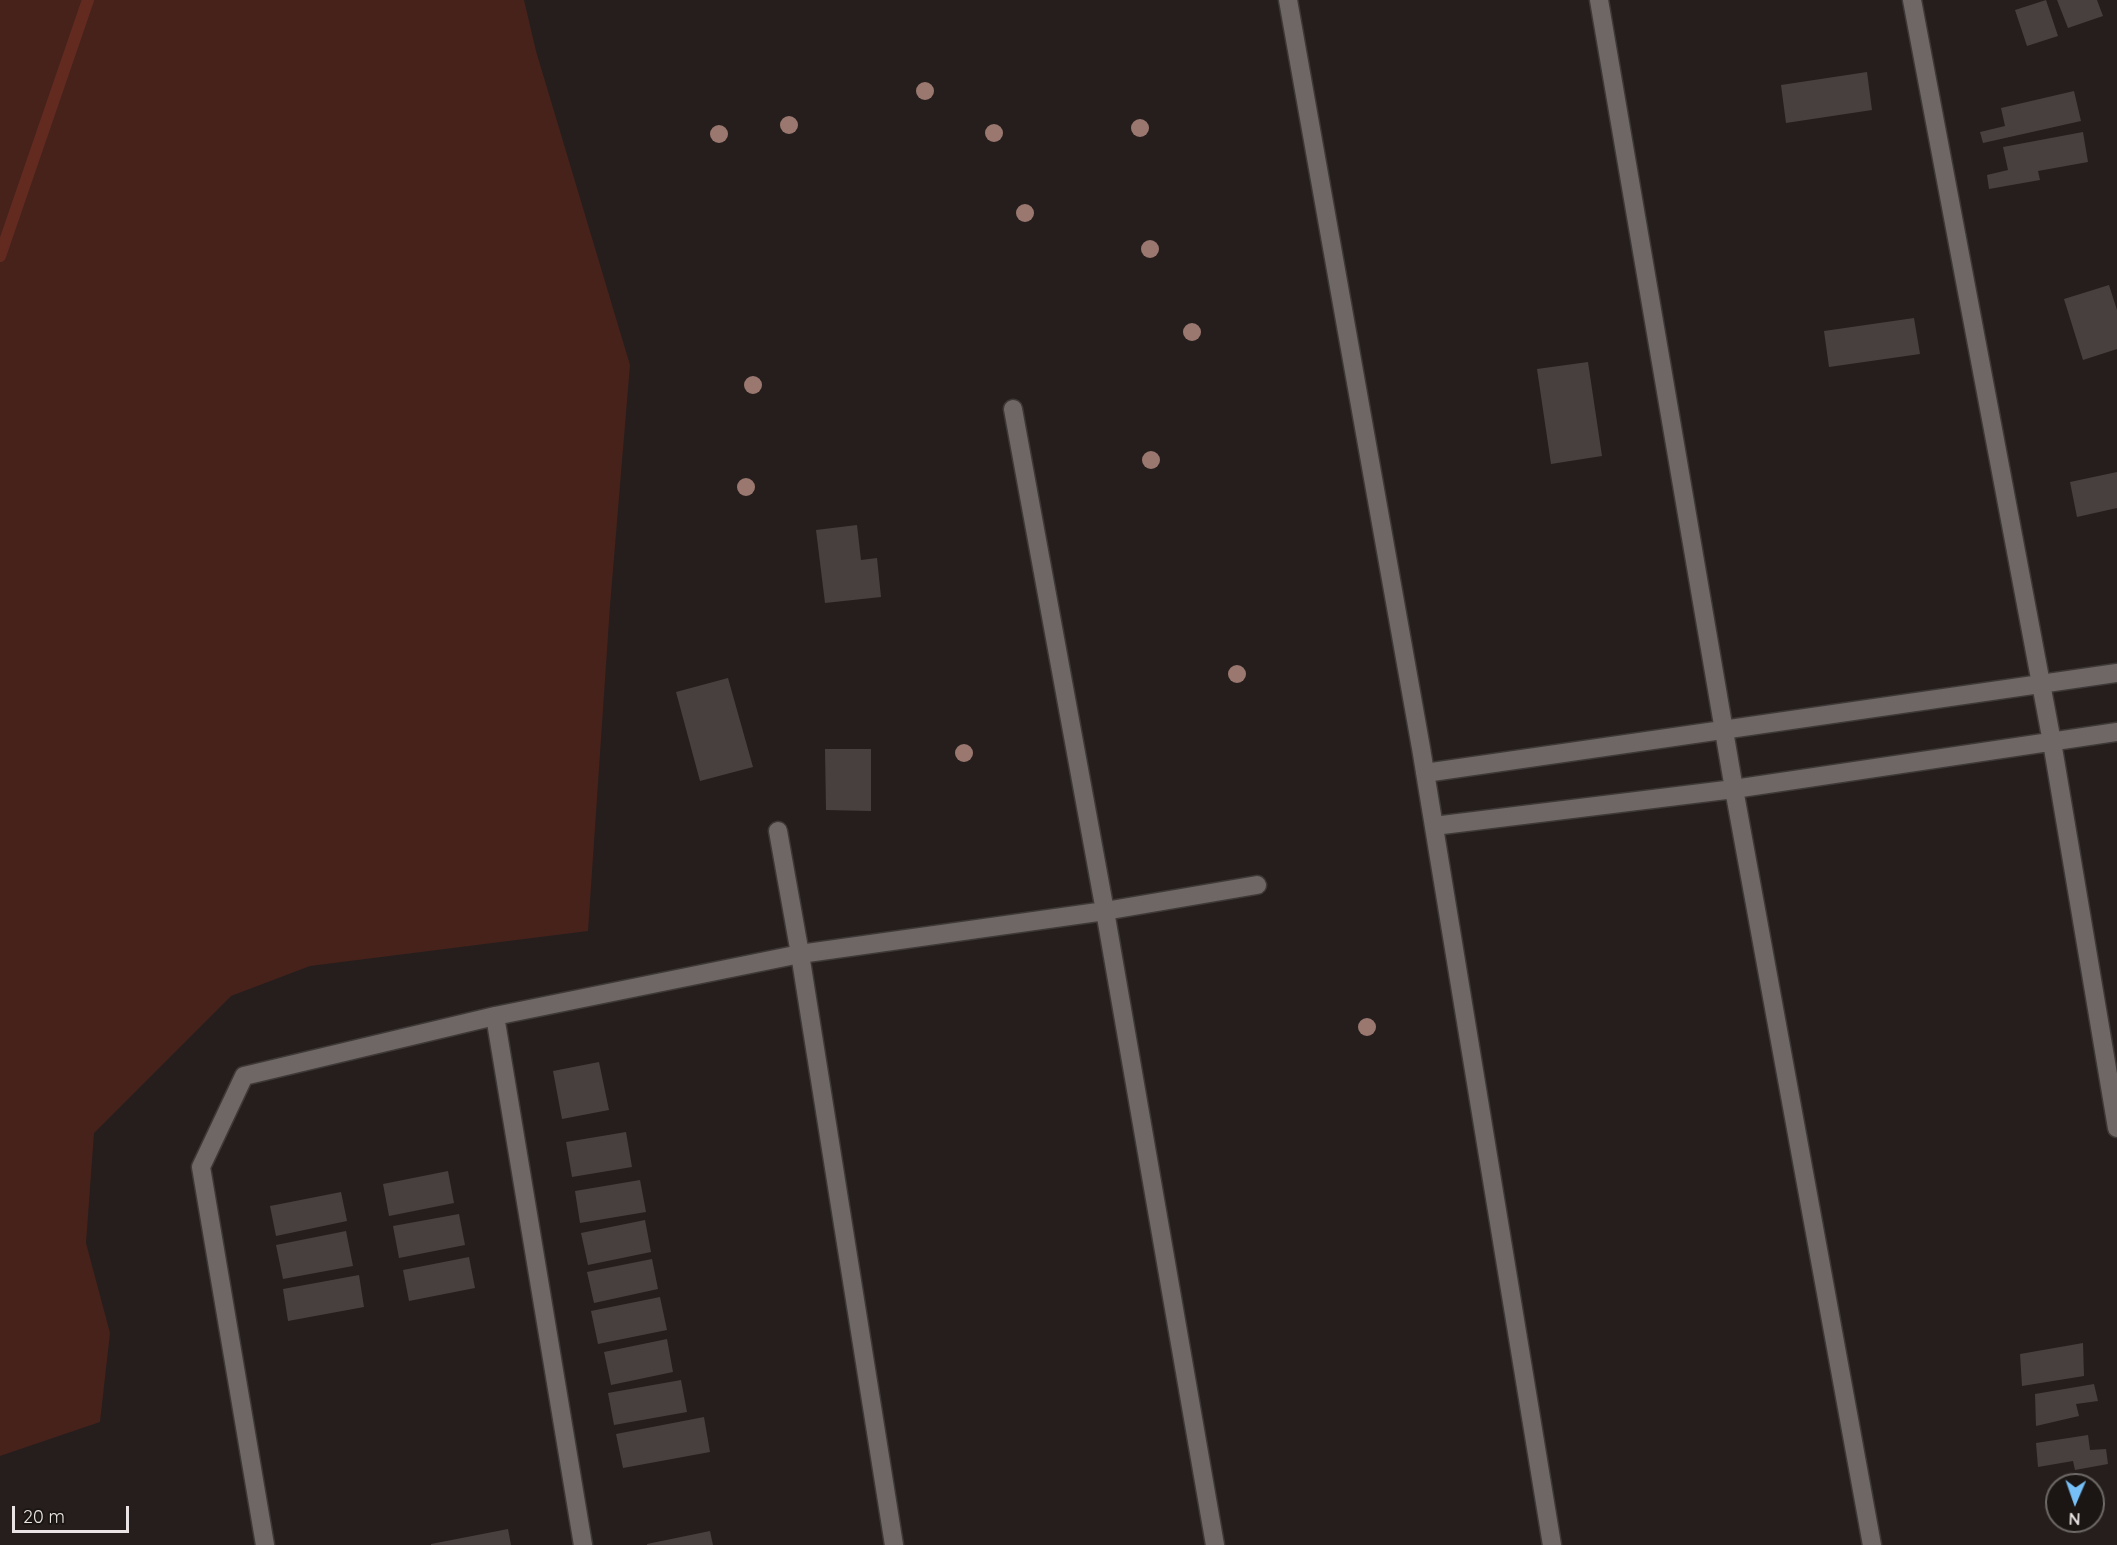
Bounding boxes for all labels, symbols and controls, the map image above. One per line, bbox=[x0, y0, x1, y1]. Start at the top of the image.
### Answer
north arrow bbox=[2045, 1473, 2105, 1533]
scale bar bbox=[15, 1494, 132, 1532]
text: 20 m bbox=[23, 1505, 65, 1528]
text: N bbox=[2068, 1509, 2081, 1529]

